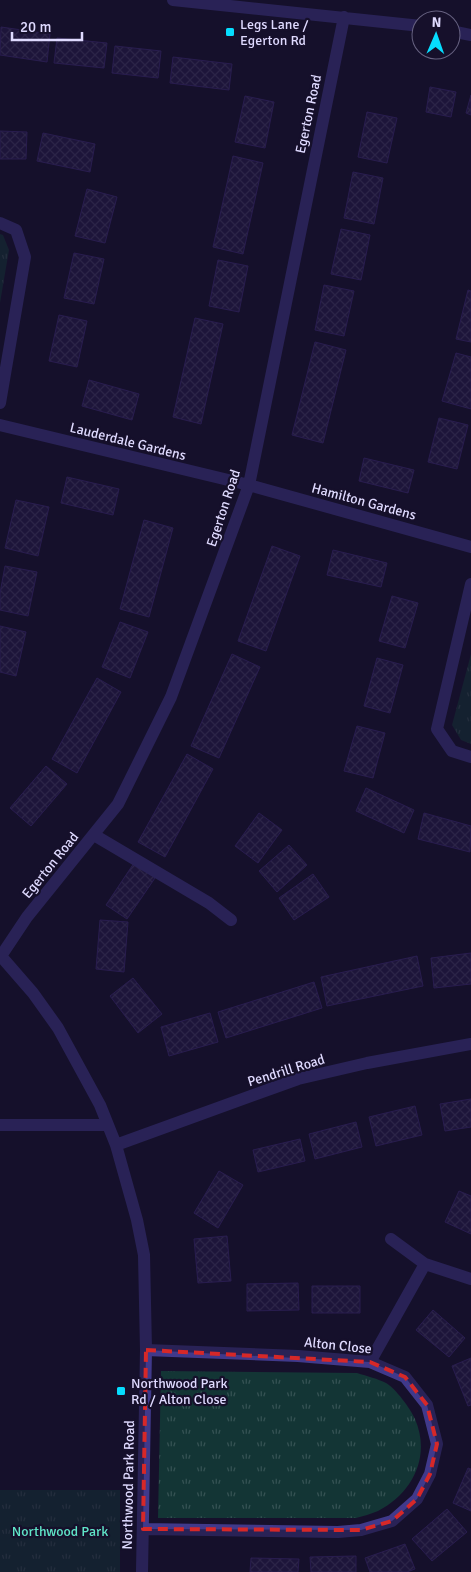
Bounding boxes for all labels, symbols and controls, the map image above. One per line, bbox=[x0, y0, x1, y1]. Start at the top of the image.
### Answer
scale bar bbox=[12, 10, 82, 42]
north arrow bbox=[411, 10, 461, 60]
text: N bbox=[431, 14, 442, 31]
place label: Legs Lane / Egerton Rd bbox=[240, 16, 309, 49]
text: 20 m bbox=[20, 18, 51, 36]
marker: Legs Lane / Egerton Rd bbox=[224, 26, 236, 38]
street label: Egerton Road bbox=[292, 73, 325, 155]
street label: Lauderdale Gardens bbox=[68, 419, 188, 464]
street label: Egerton Road bbox=[203, 467, 244, 549]
street label: Hamilton Gardens bbox=[310, 479, 418, 524]
street label: Egerton Road bbox=[19, 829, 82, 902]
street label: Pendrill Road bbox=[245, 1051, 327, 1090]
street label: Alton Close bbox=[303, 1333, 373, 1357]
place label: Northwood Park Rd / Alton Close bbox=[131, 1375, 227, 1408]
marker: Northwood Park Rd / Alton Close bbox=[115, 1385, 127, 1397]
street label: Northwood Park Road bbox=[119, 1420, 138, 1550]
park label: Northwood Park bbox=[12, 1523, 108, 1540]

